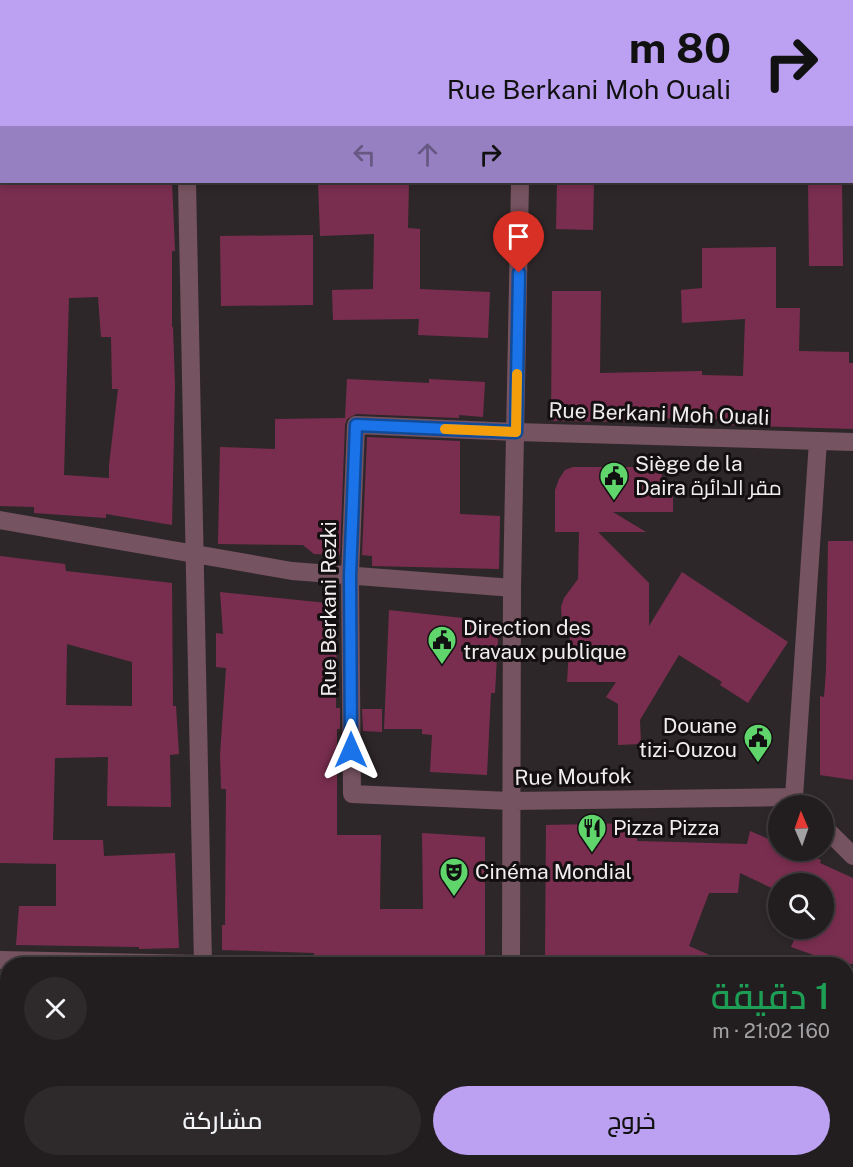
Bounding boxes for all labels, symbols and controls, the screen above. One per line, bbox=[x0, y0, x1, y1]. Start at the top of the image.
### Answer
text: 80 m bbox=[629, 23, 731, 72]
icon: right bbox=[752, 24, 830, 102]
text: Rue Berkani Moh Ouali bbox=[447, 73, 731, 105]
icon: left bbox=[348, 138, 381, 171]
icon: ahead bbox=[411, 138, 444, 171]
icon: right bbox=[474, 138, 507, 171]
pin bbox=[493, 211, 544, 273]
icon: arrive bbox=[502, 220, 535, 253]
street label: Rue Berkani Moh Ouali bbox=[548, 397, 770, 430]
place label: Siège de la Daira مقر الدائرة bbox=[635, 451, 782, 500]
public building icon: Siège de la Daira مقر الدائرة bbox=[598, 460, 630, 502]
street label: Rue Berkani Rezki bbox=[316, 521, 341, 697]
place label: Direction des travaux publique bbox=[463, 615, 627, 664]
public building icon: Direction des travaux publique bbox=[426, 624, 458, 666]
place label: Douane tizi-Ouzou bbox=[639, 713, 737, 762]
position arrow bbox=[319, 718, 383, 782]
public building icon: Douane tizi-Ouzou bbox=[742, 722, 774, 764]
street label: Rue Moufok bbox=[514, 763, 632, 790]
north arrow bbox=[768, 795, 834, 861]
map controls bbox=[768, 795, 834, 939]
restaurant icon: Pizza Pizza bbox=[576, 812, 608, 854]
place label: Pizza Pizza bbox=[613, 815, 719, 840]
theatre icon: Cinéma Mondial bbox=[438, 856, 470, 898]
place label: Cinéma Mondial bbox=[475, 859, 632, 884]
button: search bbox=[768, 873, 834, 939]
text: 1 دقيقة bbox=[711, 975, 830, 1017]
button: close bbox=[24, 977, 87, 1040]
text: 160 m · 21:02 bbox=[712, 1019, 830, 1043]
button: مشاركة bbox=[24, 1086, 421, 1155]
button: خروج bbox=[433, 1086, 830, 1155]

